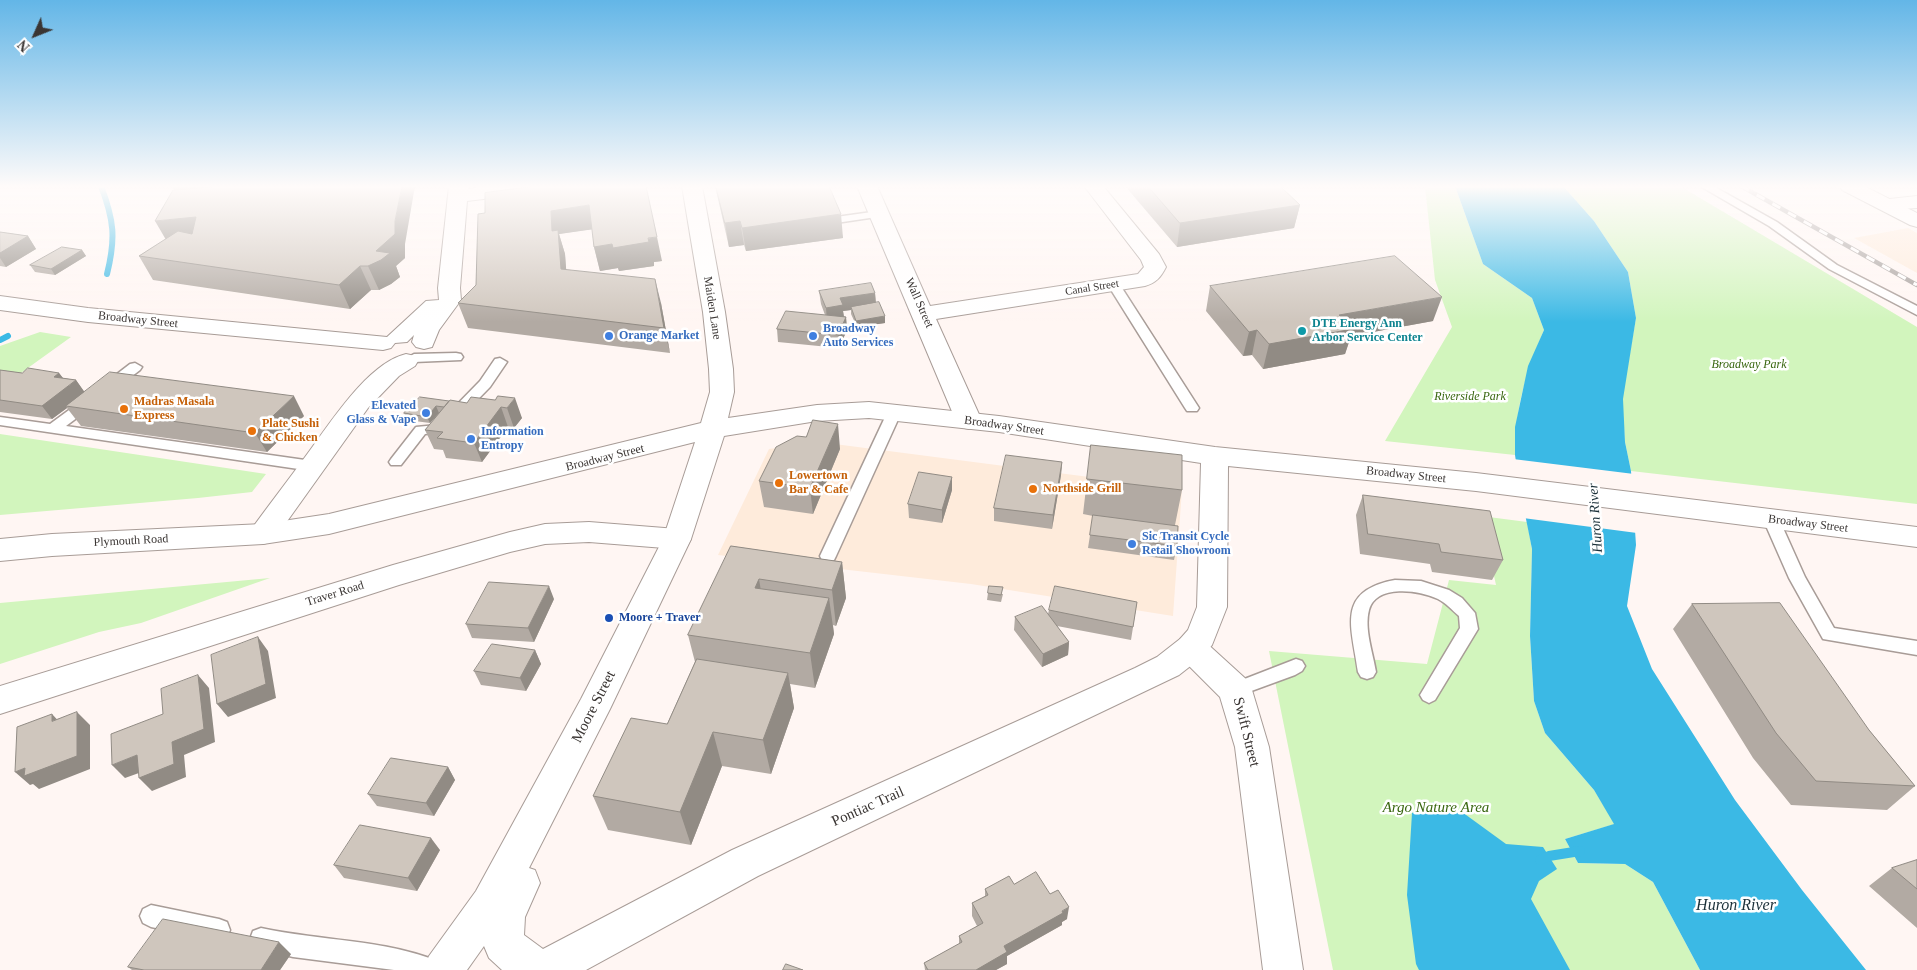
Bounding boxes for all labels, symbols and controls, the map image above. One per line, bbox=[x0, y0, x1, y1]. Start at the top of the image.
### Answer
north arrow bbox=[10, 10, 60, 60]
text: N bbox=[15, 37, 33, 55]
street label: Maiden Lane bbox=[700, 275, 724, 341]
street label: Wall Street bbox=[902, 276, 936, 330]
street label: Canal Street bbox=[1064, 277, 1120, 299]
street label: Broadway Street bbox=[97, 309, 179, 331]
place label: DTE Energy Ann Arbor Service Center bbox=[1312, 317, 1423, 345]
place label: Broadway Auto Services bbox=[823, 322, 893, 350]
marker: DTE Energy Ann Arbor Service Center bbox=[1296, 325, 1308, 337]
place label: Orange Market bbox=[619, 329, 699, 343]
marker: Orange Market bbox=[603, 330, 615, 342]
marker: Broadway Auto Services bbox=[807, 330, 819, 342]
park label: Broadway Park bbox=[1711, 358, 1787, 372]
park label: Riverside Park bbox=[1434, 390, 1506, 404]
place label: Madras Masala Express bbox=[134, 395, 214, 423]
place label: Elevated Glass & Vape bbox=[346, 399, 416, 427]
marker: Madras Masala Express bbox=[118, 403, 130, 415]
marker: Elevated Glass & Vape bbox=[420, 407, 432, 419]
street label: Broadway Street bbox=[963, 413, 1045, 439]
place label: Plate Sushi & Chicken bbox=[262, 417, 319, 445]
marker: Plate Sushi & Chicken bbox=[246, 425, 258, 437]
place label: Information Entropy bbox=[481, 425, 544, 453]
marker: Information Entropy bbox=[465, 433, 477, 445]
street label: Broadway Street bbox=[564, 441, 646, 475]
street label: Broadway Street bbox=[1365, 464, 1447, 486]
place label: Lowertown Bar & Cafe bbox=[789, 469, 848, 497]
marker: Lowertown Bar & Cafe bbox=[773, 477, 785, 489]
place label: Northside Grill bbox=[1043, 482, 1121, 496]
marker: Northside Grill bbox=[1027, 483, 1039, 495]
water label: Huron River bbox=[1585, 483, 1607, 553]
street label: Broadway Street bbox=[1767, 512, 1849, 536]
place label: Sic Transit Cycle Retail Showroom bbox=[1142, 530, 1231, 558]
street label: Plymouth Road bbox=[93, 532, 169, 550]
marker: Sic Transit Cycle Retail Showroom bbox=[1126, 538, 1138, 550]
street label: Traver Road bbox=[304, 578, 366, 610]
place label: Moore + Traver bbox=[619, 611, 701, 625]
marker: Moore + Traver bbox=[603, 612, 615, 624]
street label: Moore Street bbox=[568, 668, 620, 746]
street label: Swift Street bbox=[1229, 695, 1263, 769]
street label: Pontiac Trail bbox=[829, 783, 907, 831]
park label: Argo Nature Area bbox=[1383, 799, 1489, 817]
water label: Huron River bbox=[1696, 896, 1776, 916]

